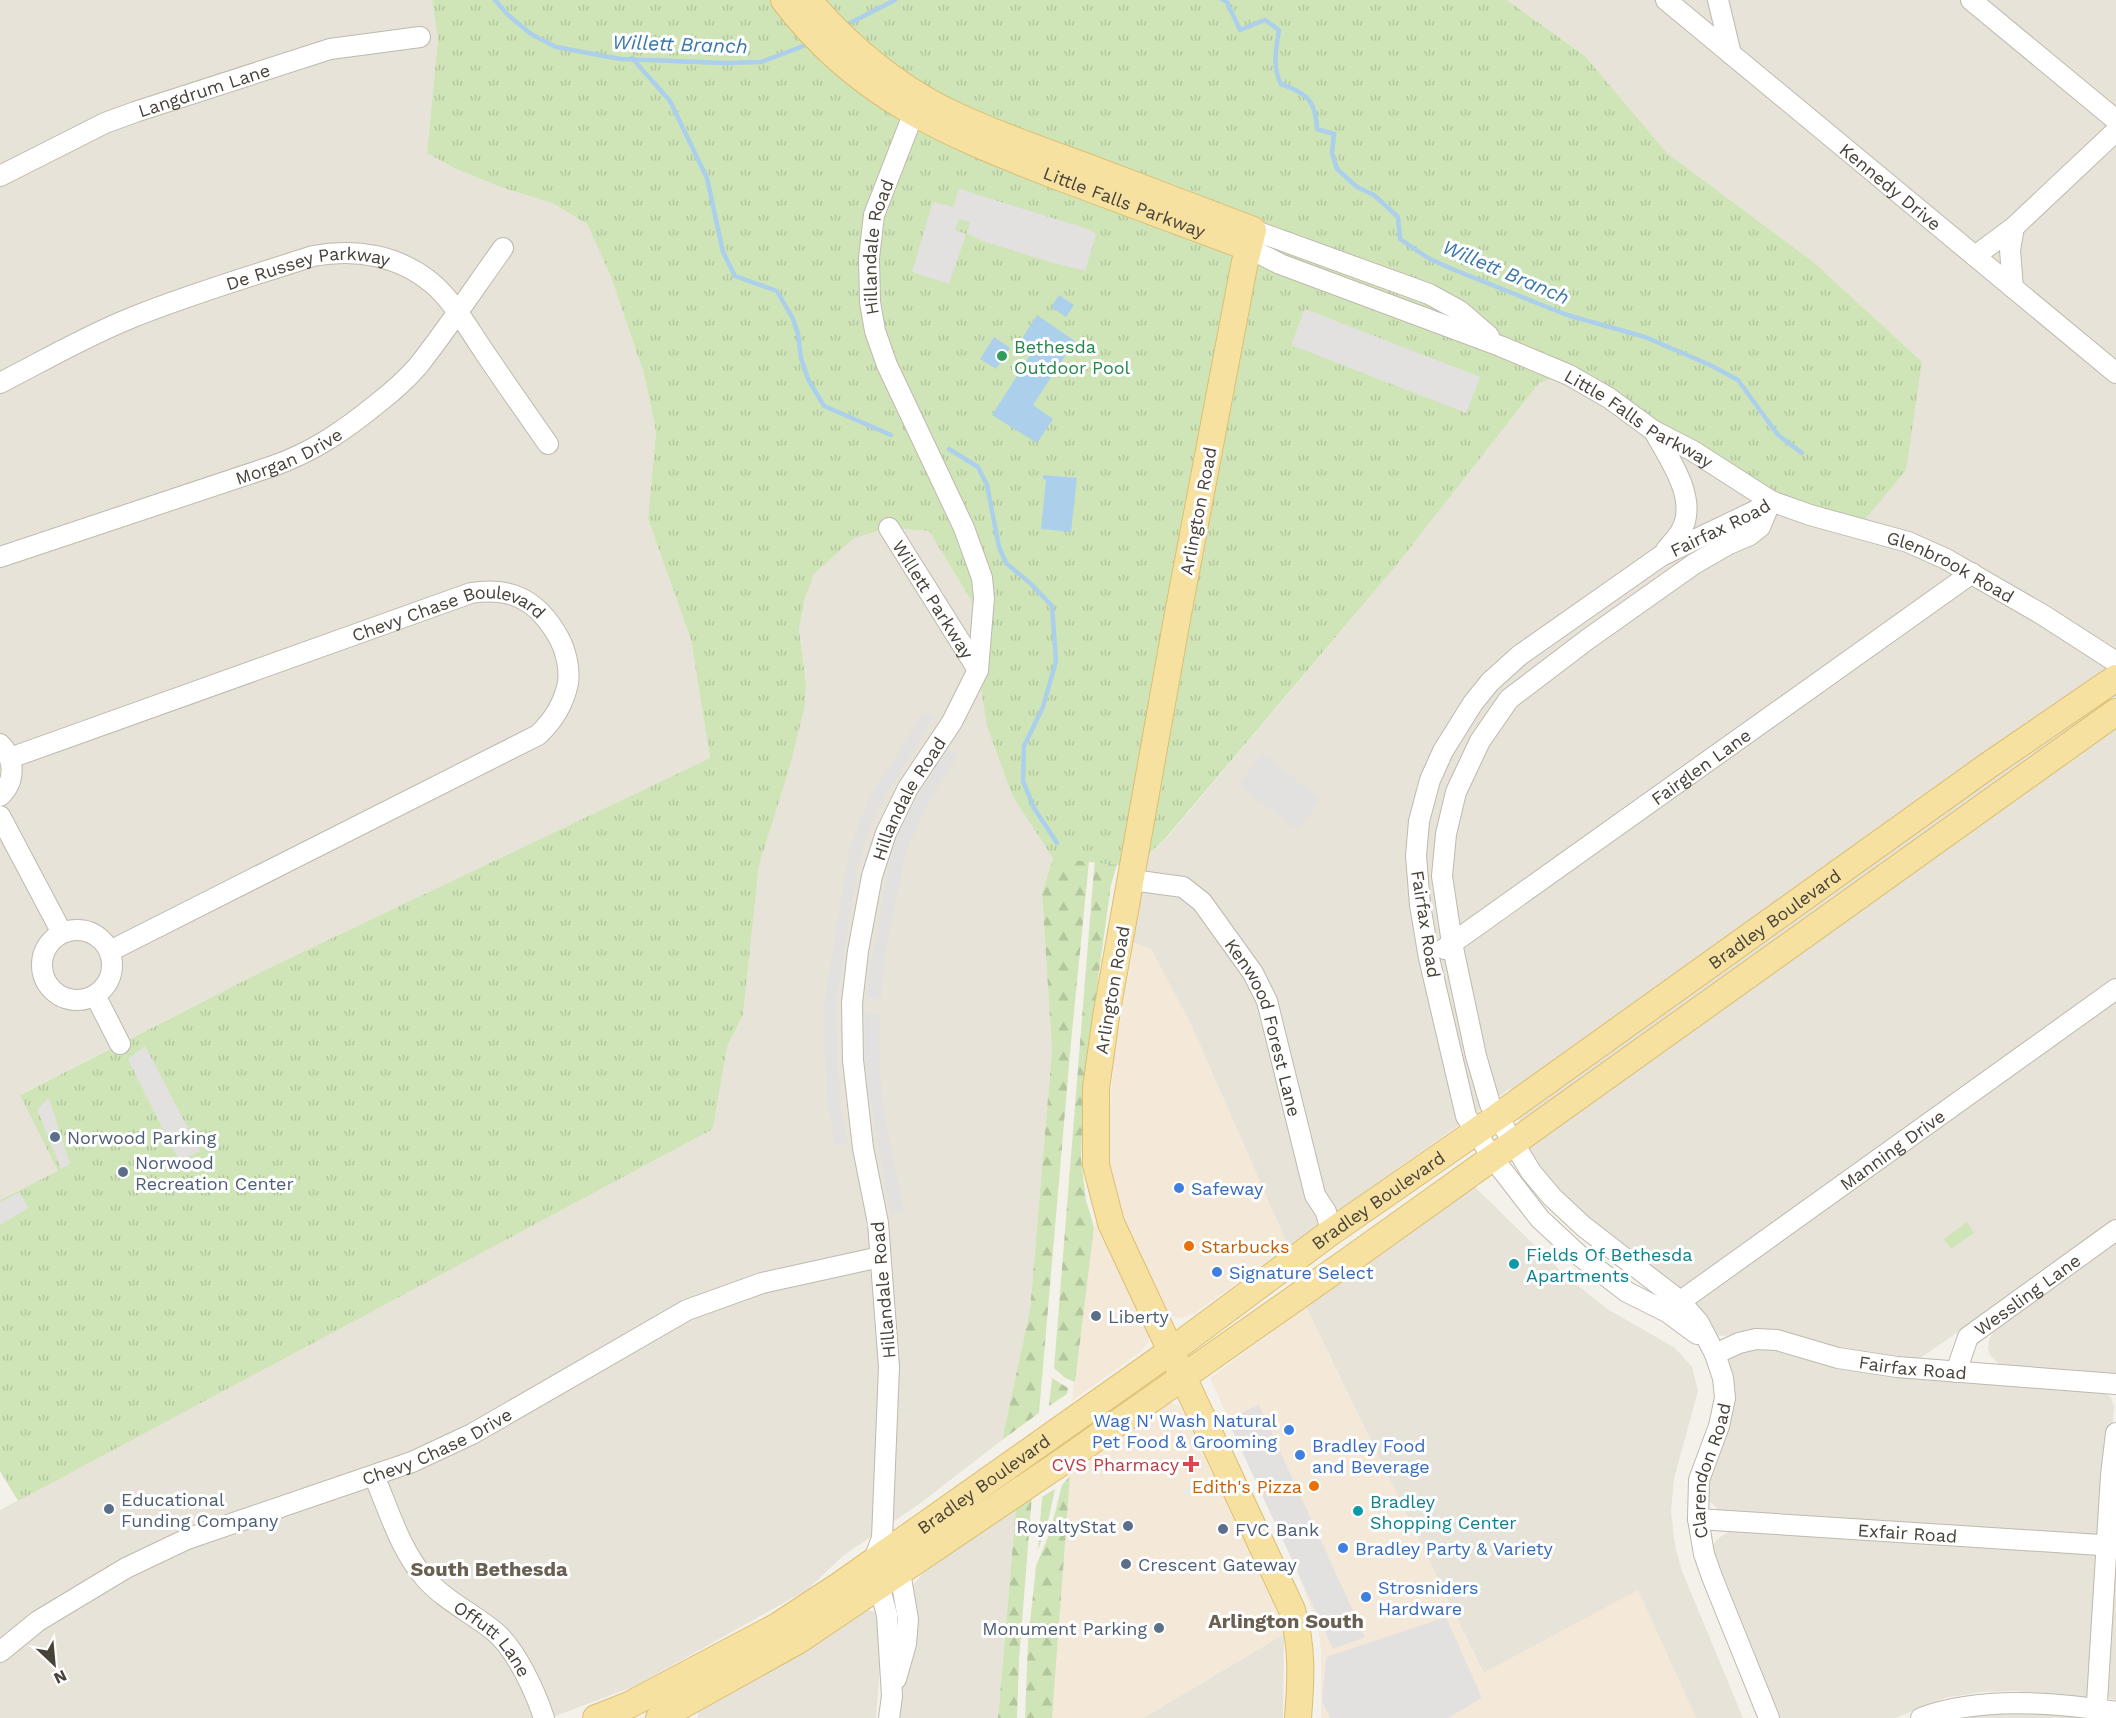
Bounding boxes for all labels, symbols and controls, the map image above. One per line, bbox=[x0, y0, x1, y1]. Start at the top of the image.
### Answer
water label: Willett Branch bbox=[612, 30, 748, 58]
street label: Langdrum Lane bbox=[135, 59, 272, 121]
street label: Kennedy Drive bbox=[1836, 138, 1946, 234]
street label: Little Falls Parkway bbox=[1041, 162, 1209, 241]
street label: Hillandale Road bbox=[858, 176, 897, 317]
water label: Willett Branch bbox=[1439, 234, 1573, 310]
street label: De Russey Parkway bbox=[223, 242, 394, 294]
place label: Bethesda Outdoor Pool bbox=[1014, 336, 1130, 378]
marker: Bethesda Outdoor Pool bbox=[995, 349, 1009, 363]
street label: Little Falls Parkway bbox=[1561, 364, 1718, 472]
street label: Morgan Drive bbox=[233, 423, 346, 488]
street label: Arlington Road bbox=[1175, 445, 1221, 577]
street label: Fairfax Road bbox=[1667, 494, 1774, 561]
street label: Glenbrook Road bbox=[1885, 526, 2018, 607]
street label: Willett Parkway bbox=[889, 536, 979, 663]
street label: Chevy Chase Boulevard bbox=[349, 581, 550, 645]
street label: Fairglen Lane bbox=[1647, 724, 1754, 809]
street label: Hillandale Road bbox=[867, 733, 950, 863]
street label: Bradley Boulevard bbox=[1704, 864, 1845, 973]
street label: Fairfax Road bbox=[1407, 869, 1445, 979]
street label: Arlington Road bbox=[1090, 924, 1134, 1056]
street label: Kenwood Forest Lane bbox=[1221, 934, 1306, 1119]
street label: Manning Drive bbox=[1835, 1105, 1949, 1194]
place label: Norwood Parking bbox=[67, 1127, 217, 1148]
marker: Norwood Parking bbox=[48, 1130, 62, 1144]
street label: Bradley Boulevard bbox=[1307, 1146, 1449, 1254]
place label: Norwood Recreation Center bbox=[135, 1152, 294, 1194]
marker: Norwood Recreation Center bbox=[116, 1165, 130, 1179]
place label: Safeway bbox=[1191, 1178, 1264, 1199]
marker: Safeway bbox=[1172, 1181, 1186, 1195]
street label: Hillandale Road bbox=[867, 1220, 899, 1360]
place label: Starbucks bbox=[1201, 1236, 1290, 1257]
marker: Starbucks bbox=[1182, 1239, 1196, 1253]
place label: Fields Of Bethesda Apartments bbox=[1526, 1244, 1692, 1286]
street label: Wessling Lane bbox=[1970, 1249, 2084, 1340]
marker: Fields Of Bethesda Apartments bbox=[1507, 1257, 1521, 1271]
place label: Signature Select bbox=[1229, 1262, 1374, 1283]
marker: Signature Select bbox=[1210, 1265, 1224, 1279]
place label: Liberty bbox=[1108, 1306, 1170, 1327]
marker: Liberty bbox=[1089, 1309, 1103, 1323]
street label: Fairfax Road bbox=[1857, 1351, 1968, 1383]
street label: Clarendon Road bbox=[1687, 1401, 1734, 1540]
street label: Chevy Chase Drive bbox=[359, 1403, 515, 1489]
place label: Wag N' Wash Natural Pet Food & Grooming bbox=[1092, 1410, 1277, 1452]
marker: Wag N' Wash Natural Pet Food & Grooming bbox=[1282, 1423, 1296, 1437]
street label: Bradley Boulevard bbox=[913, 1430, 1054, 1538]
place label: Bradley Food and Beverage bbox=[1312, 1435, 1430, 1477]
marker: Bradley Food and Beverage bbox=[1293, 1448, 1307, 1462]
place label: CVS Pharmacy bbox=[1052, 1454, 1180, 1475]
marker: CVS Pharmacy bbox=[1184, 1457, 1198, 1471]
place label: Edith's Pizza bbox=[1192, 1476, 1302, 1497]
marker: Edith's Pizza bbox=[1307, 1479, 1321, 1493]
place label: Educational Funding Company bbox=[121, 1489, 279, 1531]
place label: Bradley Shopping Center bbox=[1370, 1491, 1517, 1533]
marker: Educational Funding Company bbox=[102, 1502, 116, 1516]
marker: Bradley Shopping Center bbox=[1351, 1504, 1365, 1518]
place label: RoyaltyStat bbox=[1016, 1516, 1116, 1537]
marker: RoyaltyStat bbox=[1121, 1519, 1135, 1533]
place label: FVC Bank bbox=[1235, 1519, 1319, 1540]
street label: Exfair Road bbox=[1857, 1519, 1958, 1546]
marker: FVC Bank bbox=[1216, 1522, 1230, 1536]
place label: Bradley Party & Variety bbox=[1355, 1538, 1554, 1559]
marker: Bradley Party & Variety bbox=[1336, 1541, 1350, 1555]
place label: Crescent Gateway bbox=[1138, 1554, 1298, 1575]
district label: South Bethesda bbox=[410, 1557, 568, 1581]
marker: Crescent Gateway bbox=[1119, 1557, 1133, 1571]
place label: Strosniders Hardware bbox=[1378, 1577, 1478, 1619]
marker: Strosniders Hardware bbox=[1359, 1590, 1373, 1604]
street label: Offutt Lane bbox=[450, 1596, 535, 1680]
district label: Arlington South bbox=[1208, 1609, 1364, 1633]
place label: Monument Parking bbox=[982, 1618, 1147, 1639]
marker: Monument Parking bbox=[1152, 1621, 1166, 1635]
north arrow bbox=[24, 1634, 84, 1694]
text: N bbox=[51, 1666, 70, 1688]

